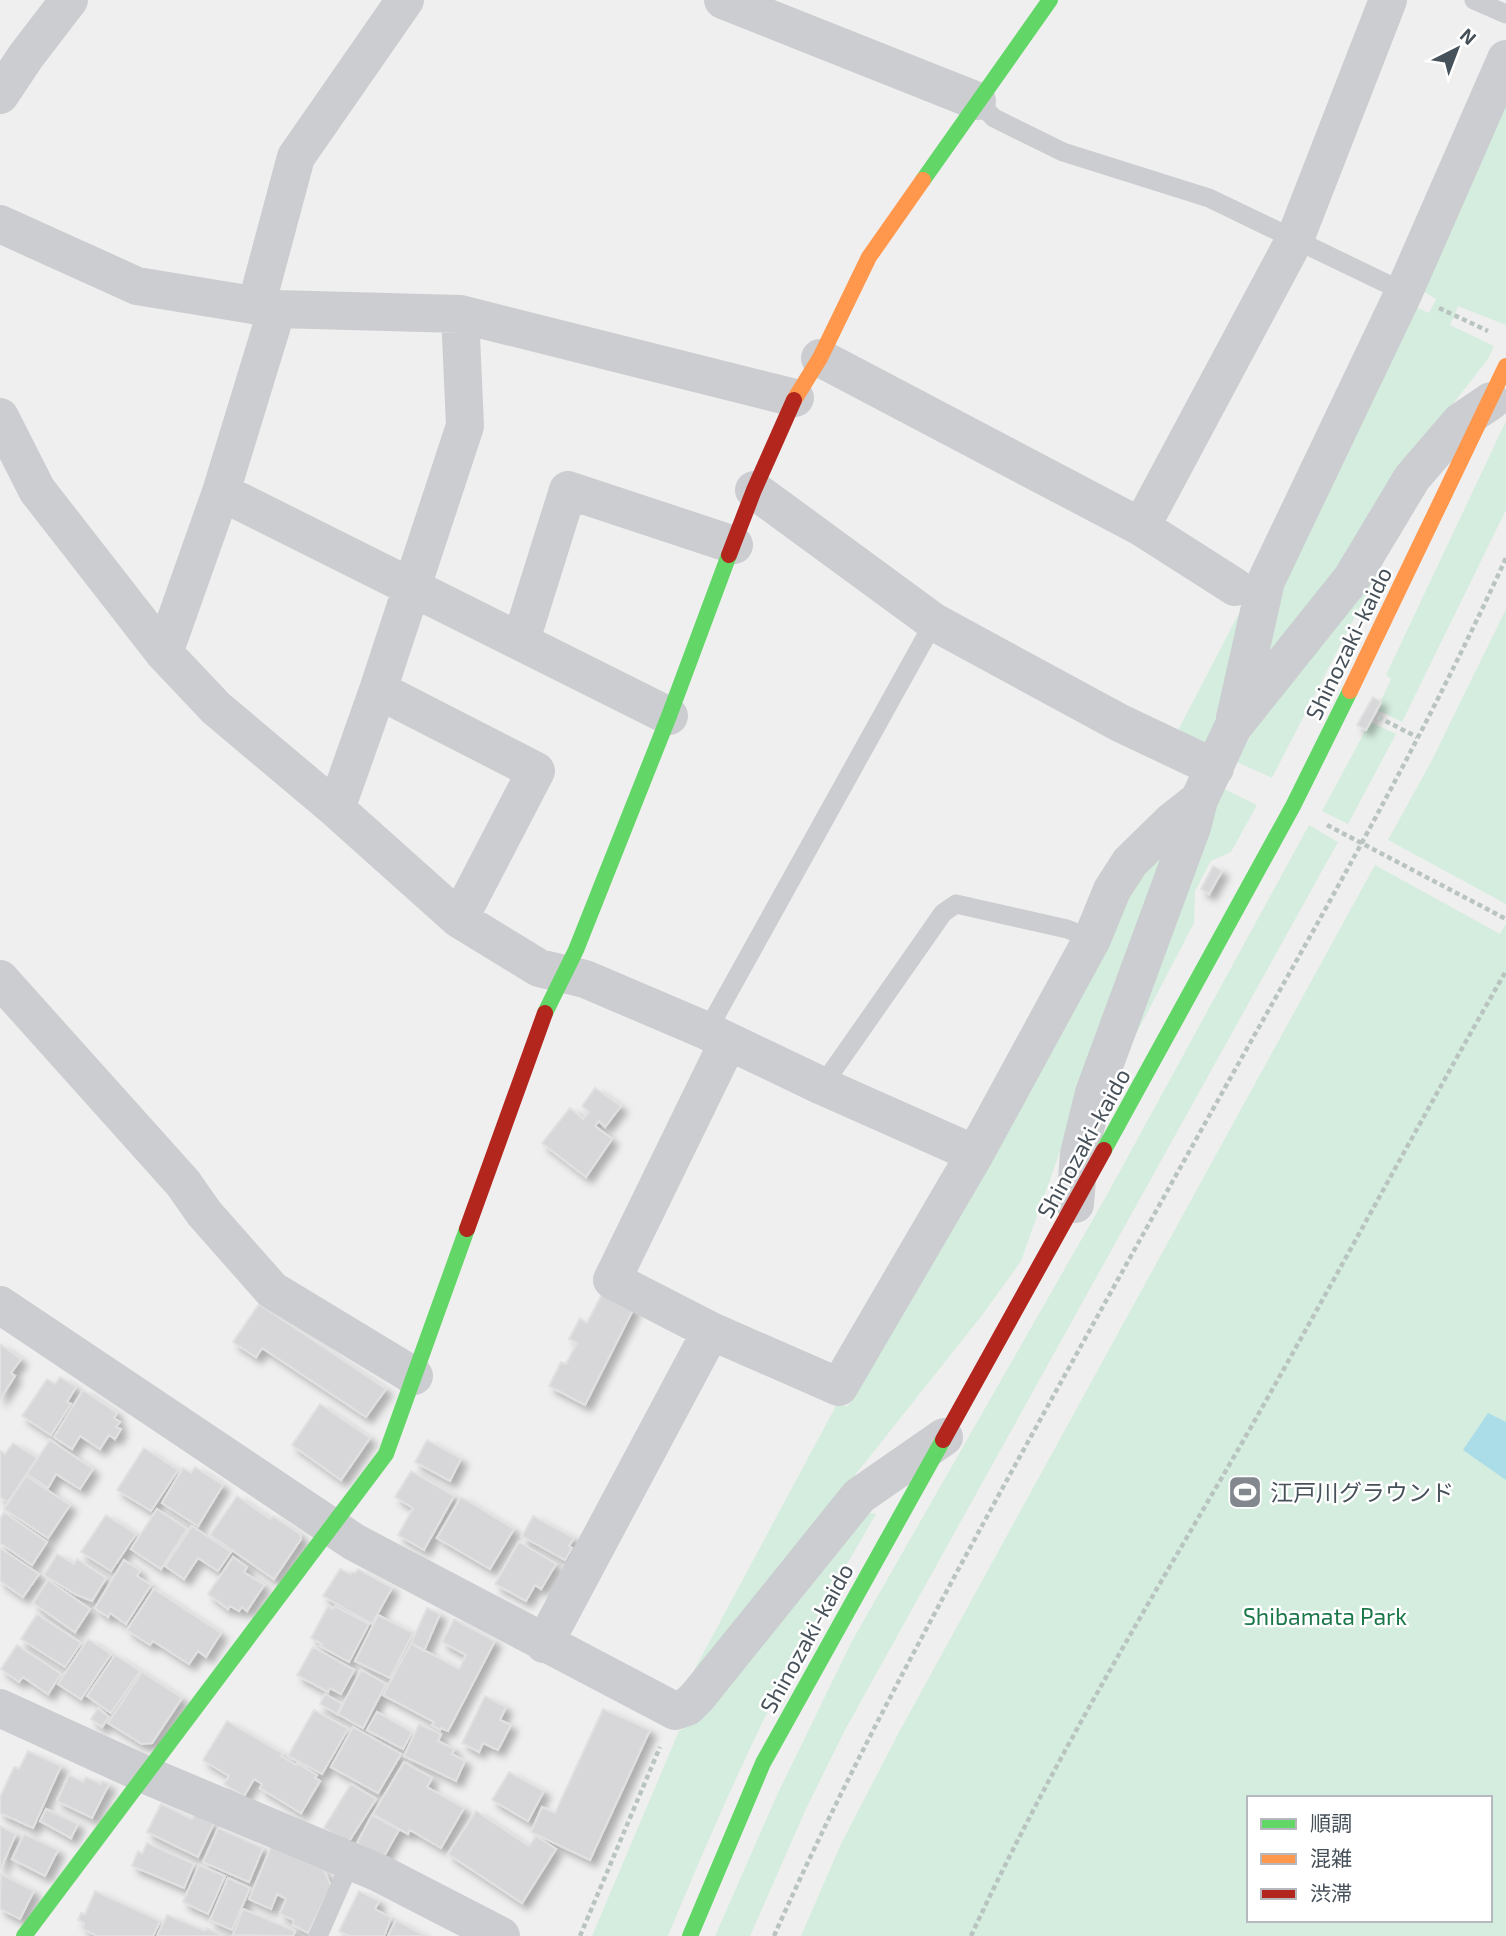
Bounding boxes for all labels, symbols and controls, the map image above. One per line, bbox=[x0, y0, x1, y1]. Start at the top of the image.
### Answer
north arrow bbox=[1422, 14, 1492, 84]
text: N bbox=[1456, 23, 1482, 49]
street label: Shinozaki-kaido bbox=[1299, 562, 1397, 724]
street label: Shinozaki-kaido bbox=[1030, 1063, 1136, 1223]
sports icon: 江戸川グラウンド bbox=[1226, 1473, 1264, 1511]
place label: 江戸川グラウンド bbox=[1270, 1478, 1454, 1506]
street label: Shinozaki-kaido bbox=[753, 1558, 859, 1718]
park label: Shibamata Park bbox=[1243, 1602, 1407, 1630]
legend bbox=[1247, 1796, 1492, 1922]
text: 順調 bbox=[1310, 1810, 1352, 1835]
text: 混雑 bbox=[1310, 1845, 1352, 1870]
text: 渋滞 bbox=[1310, 1880, 1352, 1905]

